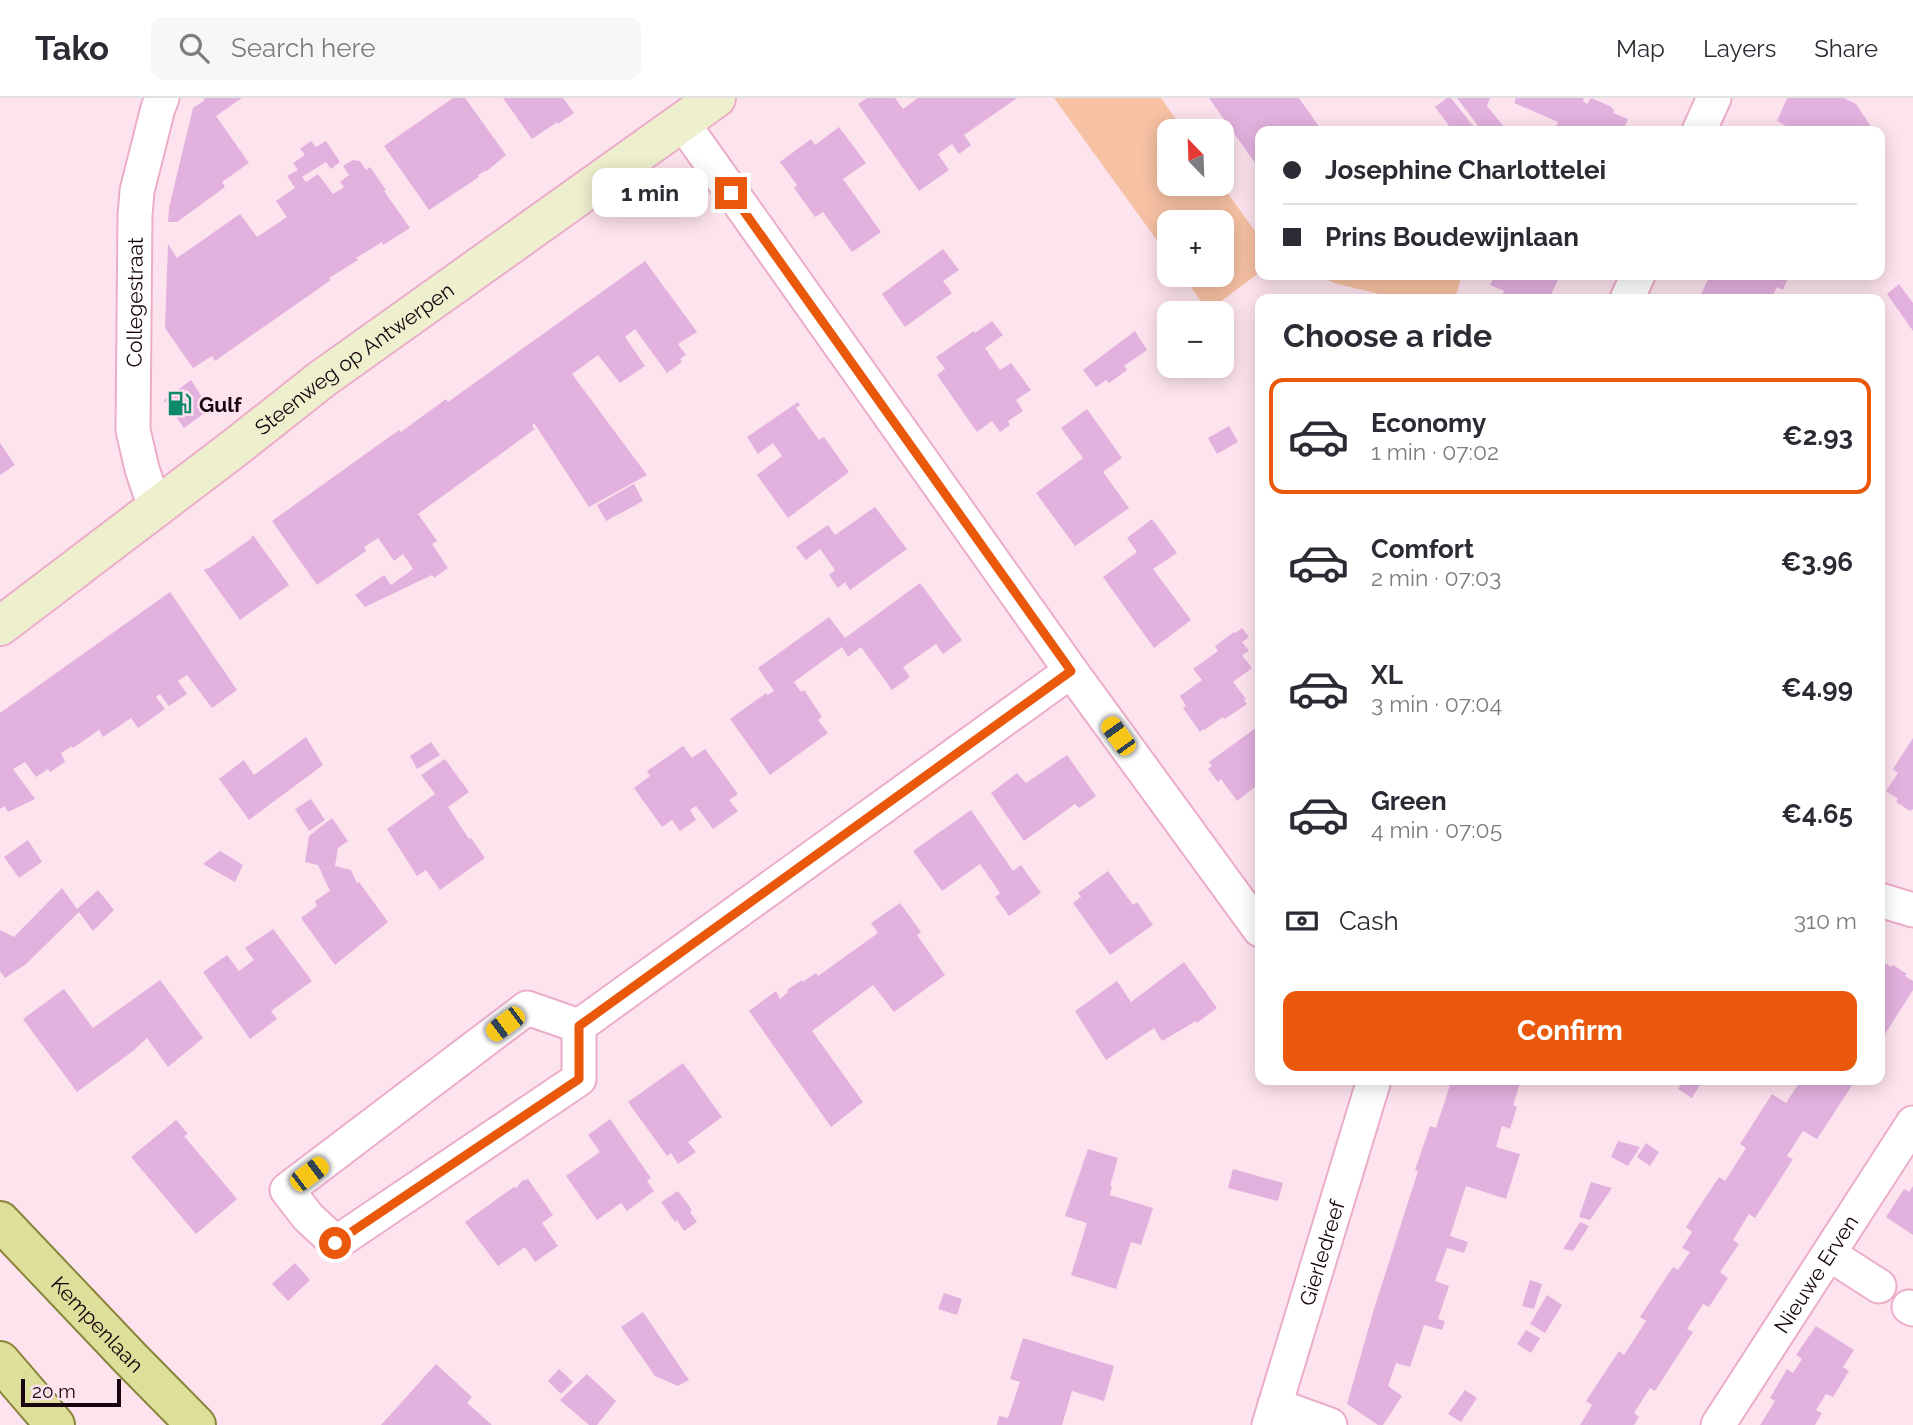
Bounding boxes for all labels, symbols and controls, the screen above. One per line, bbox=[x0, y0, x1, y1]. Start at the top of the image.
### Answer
search box bbox=[151, 17, 641, 80]
text: Tako bbox=[35, 29, 109, 68]
icon: search bbox=[175, 29, 213, 67]
text: Search here bbox=[231, 33, 375, 63]
text: Map bbox=[1616, 34, 1665, 63]
text: Layers bbox=[1703, 34, 1776, 63]
text: Share bbox=[1814, 34, 1878, 63]
north arrow bbox=[1157, 119, 1234, 196]
map controls bbox=[1157, 119, 1234, 378]
text: Josephine Charlottelei bbox=[1325, 155, 1606, 185]
callout: 1 min bbox=[591, 168, 706, 217]
route end bbox=[715, 177, 747, 209]
text: 1 min bbox=[621, 179, 679, 206]
button: + bbox=[1157, 210, 1234, 287]
text: Prins Boudewijnlaan bbox=[1325, 222, 1579, 252]
street label: Collegestraat bbox=[121, 237, 147, 368]
street label: Steenweg op Antwerpen bbox=[250, 277, 458, 440]
button: − bbox=[1157, 301, 1234, 378]
text: Choose a ride bbox=[1283, 317, 1492, 354]
fuel station icon: Gulf bbox=[165, 390, 193, 418]
place label: Gulf bbox=[199, 392, 243, 417]
icon: car bbox=[1287, 405, 1350, 468]
text: Economy bbox=[1371, 408, 1486, 438]
text: €2.93 bbox=[1782, 421, 1853, 451]
text: 1 min · 07:02 bbox=[1371, 438, 1499, 465]
icon: car bbox=[1287, 531, 1350, 594]
text: Comfort bbox=[1371, 534, 1474, 564]
text: €3.96 bbox=[1781, 547, 1853, 577]
text: 2 min · 07:03 bbox=[1371, 564, 1501, 591]
icon: car bbox=[1287, 657, 1350, 720]
text: XL bbox=[1371, 660, 1403, 690]
text: €4.99 bbox=[1781, 673, 1853, 703]
text: 3 min · 07:04 bbox=[1371, 690, 1502, 717]
car bbox=[1098, 713, 1139, 759]
icon: car bbox=[1287, 783, 1350, 846]
text: Green bbox=[1371, 786, 1447, 816]
text: €4.65 bbox=[1781, 799, 1853, 829]
text: 4 min · 07:05 bbox=[1371, 816, 1502, 843]
icon: cash bbox=[1283, 902, 1321, 940]
text: Cash bbox=[1339, 906, 1399, 936]
text: 310 m bbox=[1794, 907, 1857, 934]
button: Confirm bbox=[1283, 991, 1857, 1071]
car bbox=[482, 1003, 529, 1045]
car bbox=[286, 1153, 333, 1195]
street label: Gierledreef bbox=[1294, 1196, 1350, 1309]
street label: Nieuwe Erven bbox=[1768, 1210, 1863, 1337]
route start bbox=[319, 1227, 351, 1259]
street label: Kempenlaan bbox=[46, 1271, 149, 1377]
scale bar bbox=[21, 1376, 121, 1408]
text: 20 m bbox=[32, 1380, 76, 1402]

